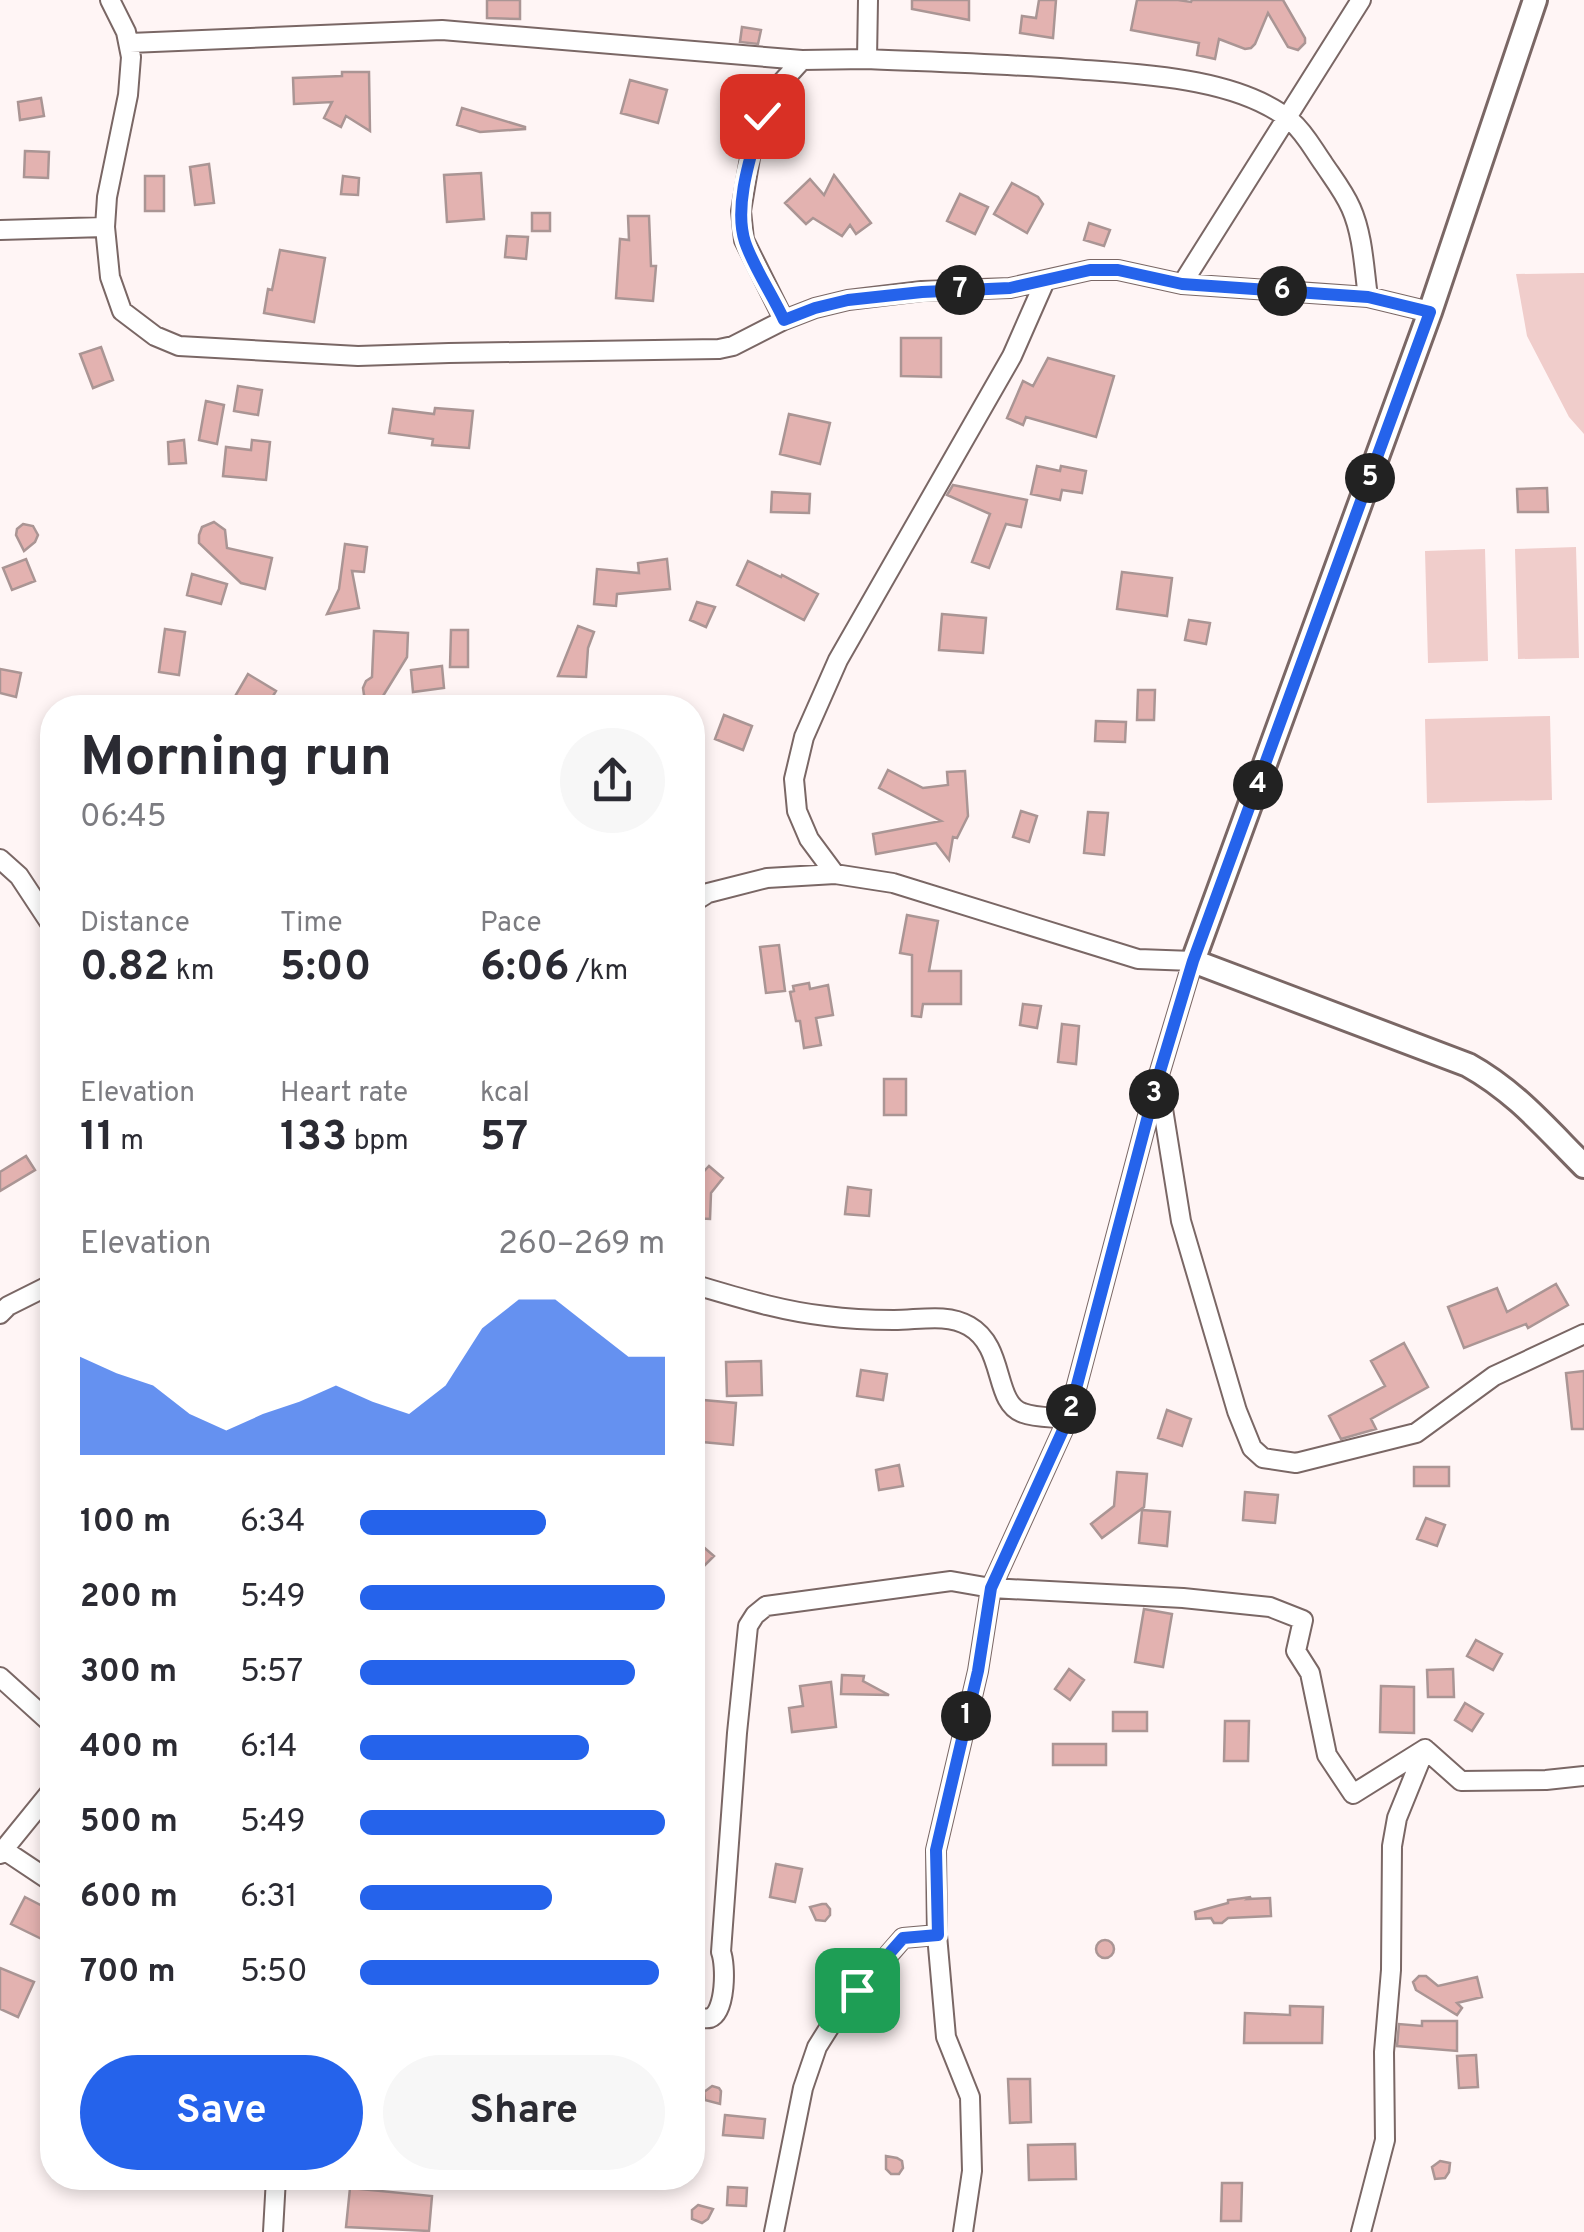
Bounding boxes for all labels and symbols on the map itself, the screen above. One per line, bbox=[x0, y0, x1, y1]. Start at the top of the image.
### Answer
pin bbox=[720, 74, 805, 159]
pin: 7 bbox=[935, 265, 985, 315]
pin: 6 bbox=[1257, 266, 1307, 316]
pin: 5 bbox=[1345, 453, 1395, 503]
pin: 4 bbox=[1233, 760, 1283, 810]
pin: 3 bbox=[1129, 1069, 1179, 1119]
pin: 2 bbox=[1046, 1384, 1096, 1434]
pin: 1 bbox=[941, 1691, 991, 1741]
pin bbox=[815, 1948, 900, 2033]

